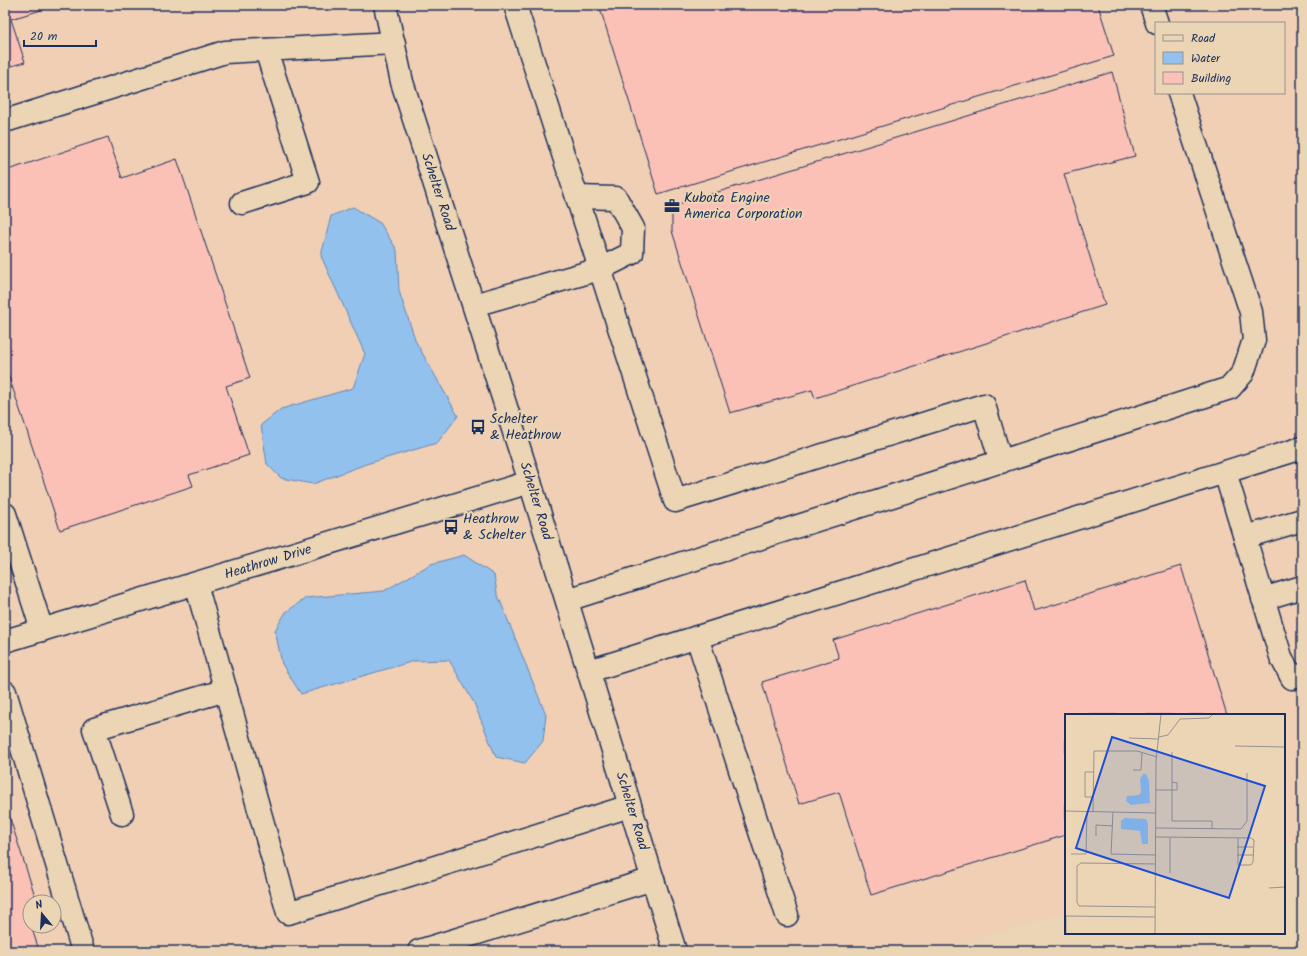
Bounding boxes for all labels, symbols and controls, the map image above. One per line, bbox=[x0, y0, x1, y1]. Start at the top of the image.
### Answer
scale bar bbox=[24, 22, 96, 48]
legend bbox=[1155, 22, 1285, 94]
text: 20 m bbox=[30, 27, 58, 46]
text: Road bbox=[1191, 29, 1216, 48]
text: Water bbox=[1191, 49, 1221, 68]
text: Building bbox=[1191, 69, 1231, 88]
street label: Schelter Road bbox=[415, 150, 461, 235]
place label: Kubota Engine America Corporation bbox=[684, 187, 802, 225]
office icon: Kubota Engine America Corporation bbox=[663, 197, 681, 215]
place label: Schelter & Heathrow bbox=[490, 408, 562, 446]
bus stop icon: Schelter & Heathrow bbox=[469, 418, 487, 436]
street label: Schelter Road bbox=[514, 459, 559, 544]
place label: Heathrow & Schelter bbox=[463, 508, 527, 546]
bus stop icon: Heathrow & Schelter bbox=[442, 518, 460, 536]
street label: Heathrow Drive bbox=[222, 538, 315, 586]
inset map bbox=[1065, 714, 1285, 934]
street label: Schelter Road bbox=[610, 769, 655, 854]
north arrow bbox=[22, 894, 62, 934]
text: N bbox=[33, 896, 45, 915]

